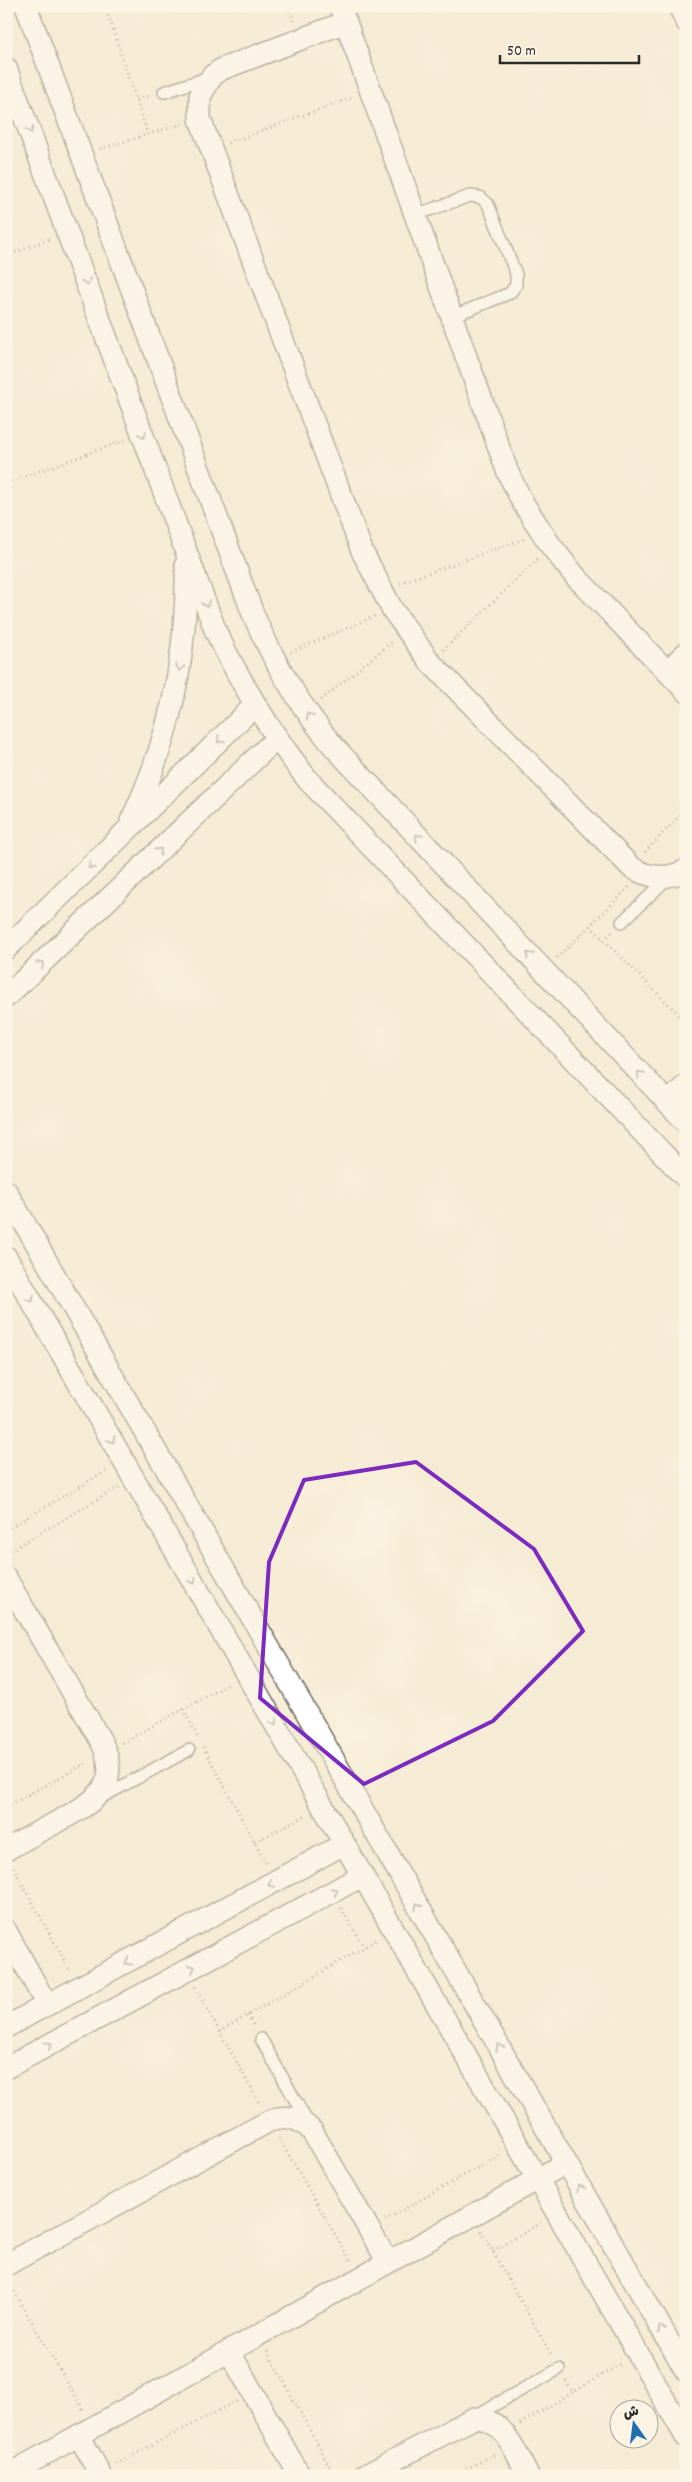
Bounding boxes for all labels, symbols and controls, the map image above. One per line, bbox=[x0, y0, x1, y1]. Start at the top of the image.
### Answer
scale bar bbox=[500, 32, 638, 64]
text: 50 m bbox=[507, 41, 536, 63]
one-way arrow bbox=[24, 125, 34, 134]
one-way arrow bbox=[81, 278, 91, 286]
one-way arrow bbox=[137, 430, 147, 439]
one-way arrow bbox=[200, 599, 210, 607]
one-way arrow bbox=[175, 663, 185, 672]
one-way arrow bbox=[306, 712, 315, 722]
one-way arrow bbox=[216, 735, 225, 744]
one-way arrow bbox=[415, 833, 424, 842]
one-way arrow bbox=[153, 848, 162, 857]
one-way arrow bbox=[87, 860, 96, 869]
one-way arrow bbox=[526, 952, 535, 961]
one-way arrow bbox=[36, 961, 45, 970]
one-way arrow bbox=[637, 1070, 646, 1079]
one-way arrow bbox=[24, 1294, 34, 1303]
one-way arrow bbox=[106, 1435, 116, 1444]
one-way arrow bbox=[187, 1576, 197, 1585]
one-way arrow bbox=[267, 1717, 277, 1726]
one-way arrow bbox=[267, 1878, 276, 1888]
one-way arrow bbox=[330, 1887, 339, 1897]
one-way arrow bbox=[414, 1903, 424, 1912]
one-way arrow bbox=[124, 1955, 133, 1965]
one-way arrow bbox=[187, 1964, 196, 1974]
one-way arrow bbox=[44, 2041, 53, 2051]
one-way arrow bbox=[496, 2044, 506, 2053]
one-way arrow bbox=[577, 2184, 587, 2193]
one-way arrow bbox=[658, 2325, 668, 2334]
north arrow bbox=[610, 2400, 660, 2450]
text: ش bbox=[621, 2402, 641, 2425]

